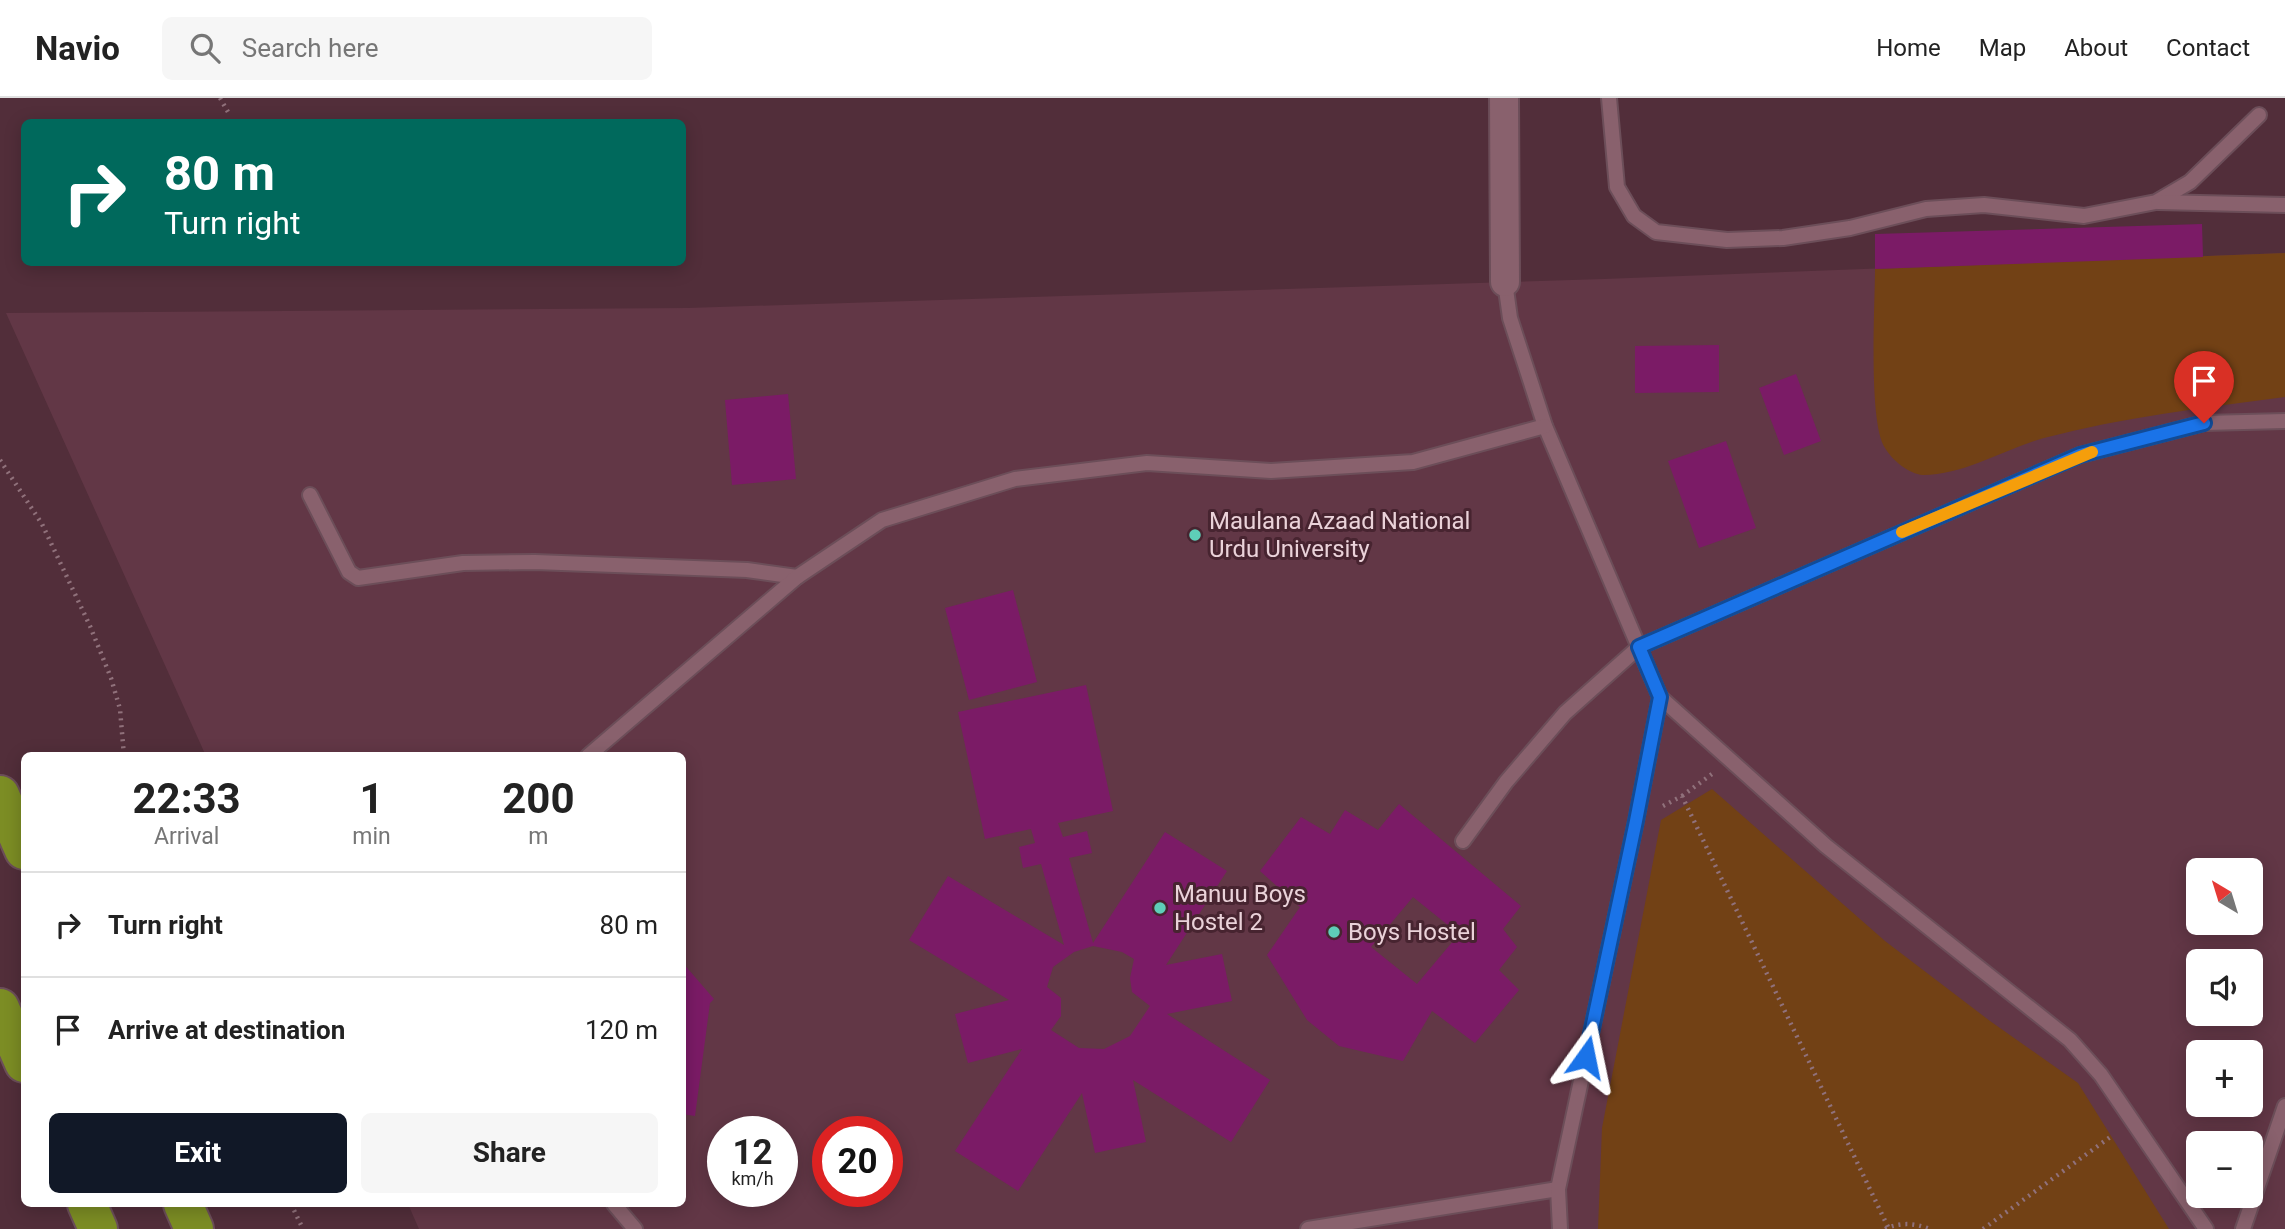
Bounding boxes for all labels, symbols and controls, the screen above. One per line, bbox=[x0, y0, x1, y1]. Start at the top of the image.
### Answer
search box bbox=[162, 17, 652, 80]
text: Navio bbox=[35, 29, 120, 68]
icon: search bbox=[186, 29, 224, 67]
text: Search here bbox=[242, 33, 379, 63]
text: Home bbox=[1876, 34, 1941, 62]
text: Map bbox=[1979, 34, 2026, 62]
text: About bbox=[2064, 34, 2128, 62]
text: Contact bbox=[2166, 34, 2250, 62]
text: 80 m bbox=[164, 145, 275, 202]
icon: right bbox=[49, 147, 140, 238]
text: Turn right bbox=[164, 204, 300, 242]
pin bbox=[2174, 351, 2234, 423]
icon: arrive bbox=[2185, 362, 2223, 400]
place label: Maulana Azaad National Urdu University bbox=[1209, 507, 1470, 563]
marker: Maulana Azaad National Urdu University bbox=[1187, 527, 1203, 543]
text: 22:33 bbox=[133, 774, 241, 823]
text: 1 bbox=[359, 774, 384, 823]
text: 200 bbox=[502, 774, 575, 823]
text: Arrival bbox=[154, 823, 219, 850]
text: min bbox=[352, 823, 391, 850]
text: m bbox=[528, 823, 548, 850]
north arrow bbox=[2186, 858, 2263, 934]
map controls bbox=[2186, 858, 2263, 1208]
place label: Manuu Boys Hostel 2 bbox=[1174, 880, 1306, 936]
marker: Manuu Boys Hostel 2 bbox=[1152, 900, 1168, 916]
icon: right bbox=[49, 906, 87, 944]
text: Turn right bbox=[108, 910, 223, 940]
text: 80 m bbox=[600, 910, 658, 940]
place label: Boys Hostel bbox=[1348, 918, 1476, 946]
marker: Boys Hostel bbox=[1326, 924, 1342, 940]
button: sound bbox=[2186, 949, 2263, 1026]
icon: arrive bbox=[49, 1011, 87, 1049]
text: Arrive at destination bbox=[108, 1015, 345, 1045]
text: 120 m bbox=[585, 1015, 658, 1045]
position arrow bbox=[1549, 1020, 1623, 1094]
button: + bbox=[2186, 1040, 2263, 1117]
button: Exit bbox=[49, 1113, 347, 1193]
button: Share bbox=[361, 1113, 658, 1193]
speed limit sign: 20 bbox=[812, 1116, 903, 1207]
button: − bbox=[2186, 1131, 2263, 1208]
text: 12 bbox=[732, 1132, 773, 1173]
text: km/h bbox=[731, 1168, 774, 1189]

